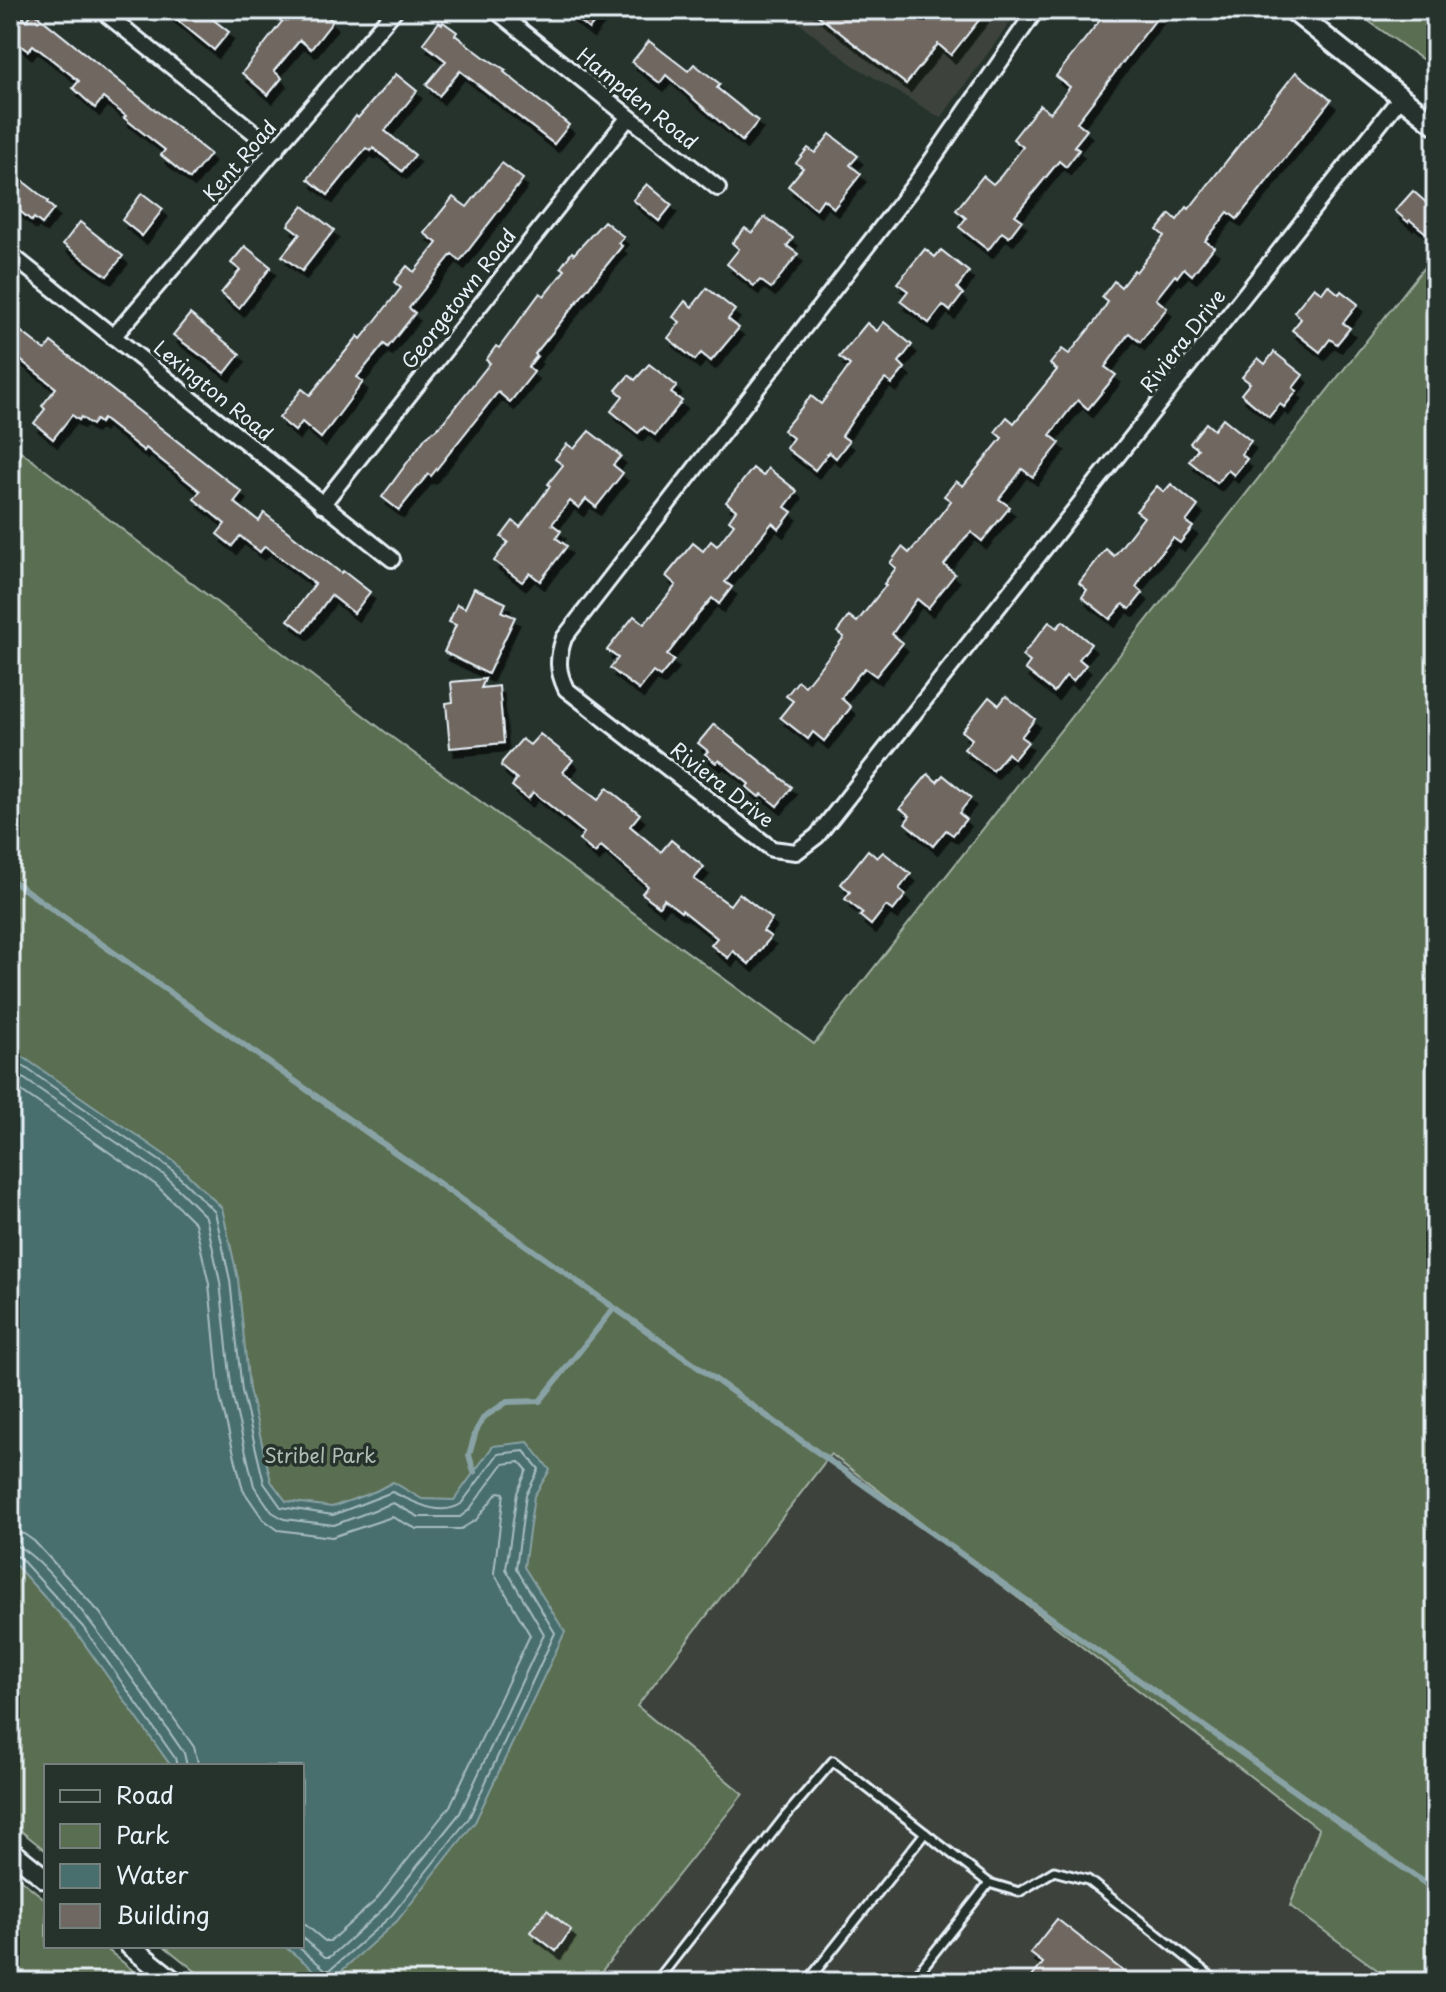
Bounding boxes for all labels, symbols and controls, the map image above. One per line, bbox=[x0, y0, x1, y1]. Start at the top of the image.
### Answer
street label: Hampden Road bbox=[571, 40, 704, 156]
street label: Kent Road bbox=[195, 113, 283, 208]
street label: Georgetown Road bbox=[394, 222, 523, 375]
street label: Riviera Drive bbox=[1132, 282, 1232, 399]
street label: Lexington Road bbox=[147, 333, 280, 448]
street label: Riviera Drive bbox=[664, 734, 781, 834]
park label: Stribel Park bbox=[264, 1440, 376, 1470]
legend bbox=[44, 1764, 304, 1948]
text: Road bbox=[116, 1776, 174, 1812]
text: Park bbox=[116, 1816, 170, 1852]
text: Water bbox=[116, 1856, 189, 1892]
text: Building bbox=[116, 1896, 210, 1932]

